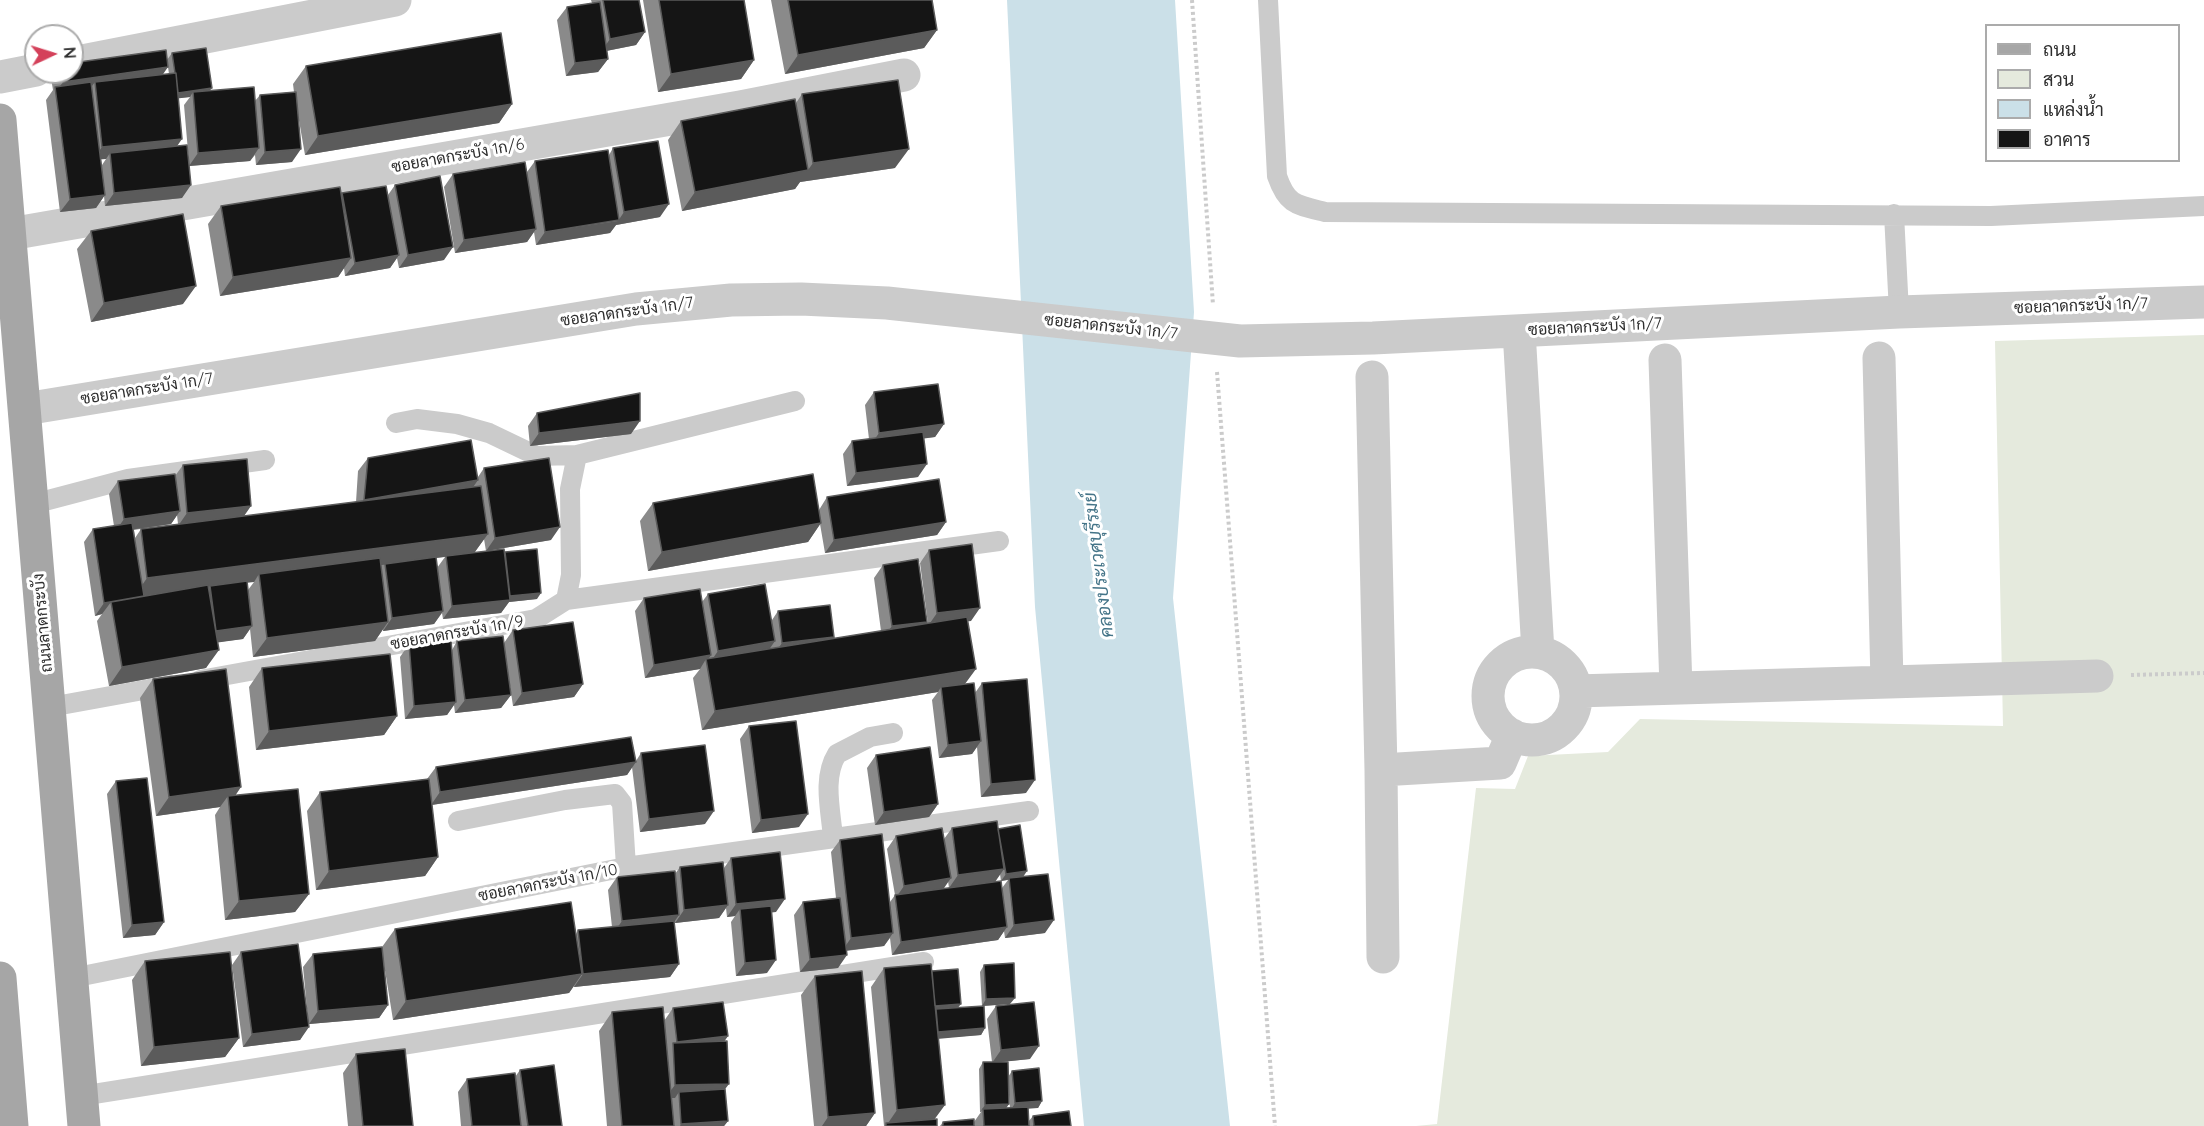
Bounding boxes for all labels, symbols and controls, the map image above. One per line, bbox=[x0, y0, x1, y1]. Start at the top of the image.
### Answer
north arrow bbox=[24, 24, 84, 84]
legend bbox=[1985, 24, 2180, 162]
text: ถนน bbox=[2043, 38, 2076, 61]
text: N bbox=[60, 46, 80, 59]
text: สวน bbox=[2043, 68, 2074, 91]
text: แหล่งน้ำ bbox=[2043, 98, 2104, 121]
text: อาคาร bbox=[2043, 128, 2091, 151]
street label: ซอยลาดกระบัง 1ก/6 bbox=[390, 135, 526, 177]
street label: ซอยลาดกระบัง 1ก/7 bbox=[559, 293, 695, 331]
street label: ซอยลาดกระบัง 1ก/7 bbox=[2014, 294, 2148, 318]
street label: ซอยลาดกระบัง 1ก/7 bbox=[1043, 310, 1179, 344]
street label: ซอยลาดกระบัง 1ก/7 bbox=[1528, 314, 1662, 340]
street label: ซอยลาดกระบัง 1ก/7 bbox=[79, 369, 215, 409]
water label: คลองประเวศบุรีรมย์ bbox=[1079, 491, 1119, 639]
street label: ถนนลาดกระบัง bbox=[29, 573, 57, 673]
street label: ซอยลาดกระบัง 1ก/9 bbox=[389, 612, 525, 654]
street label: ซอยลาดกระบัง 1ก/10 bbox=[477, 860, 619, 906]

